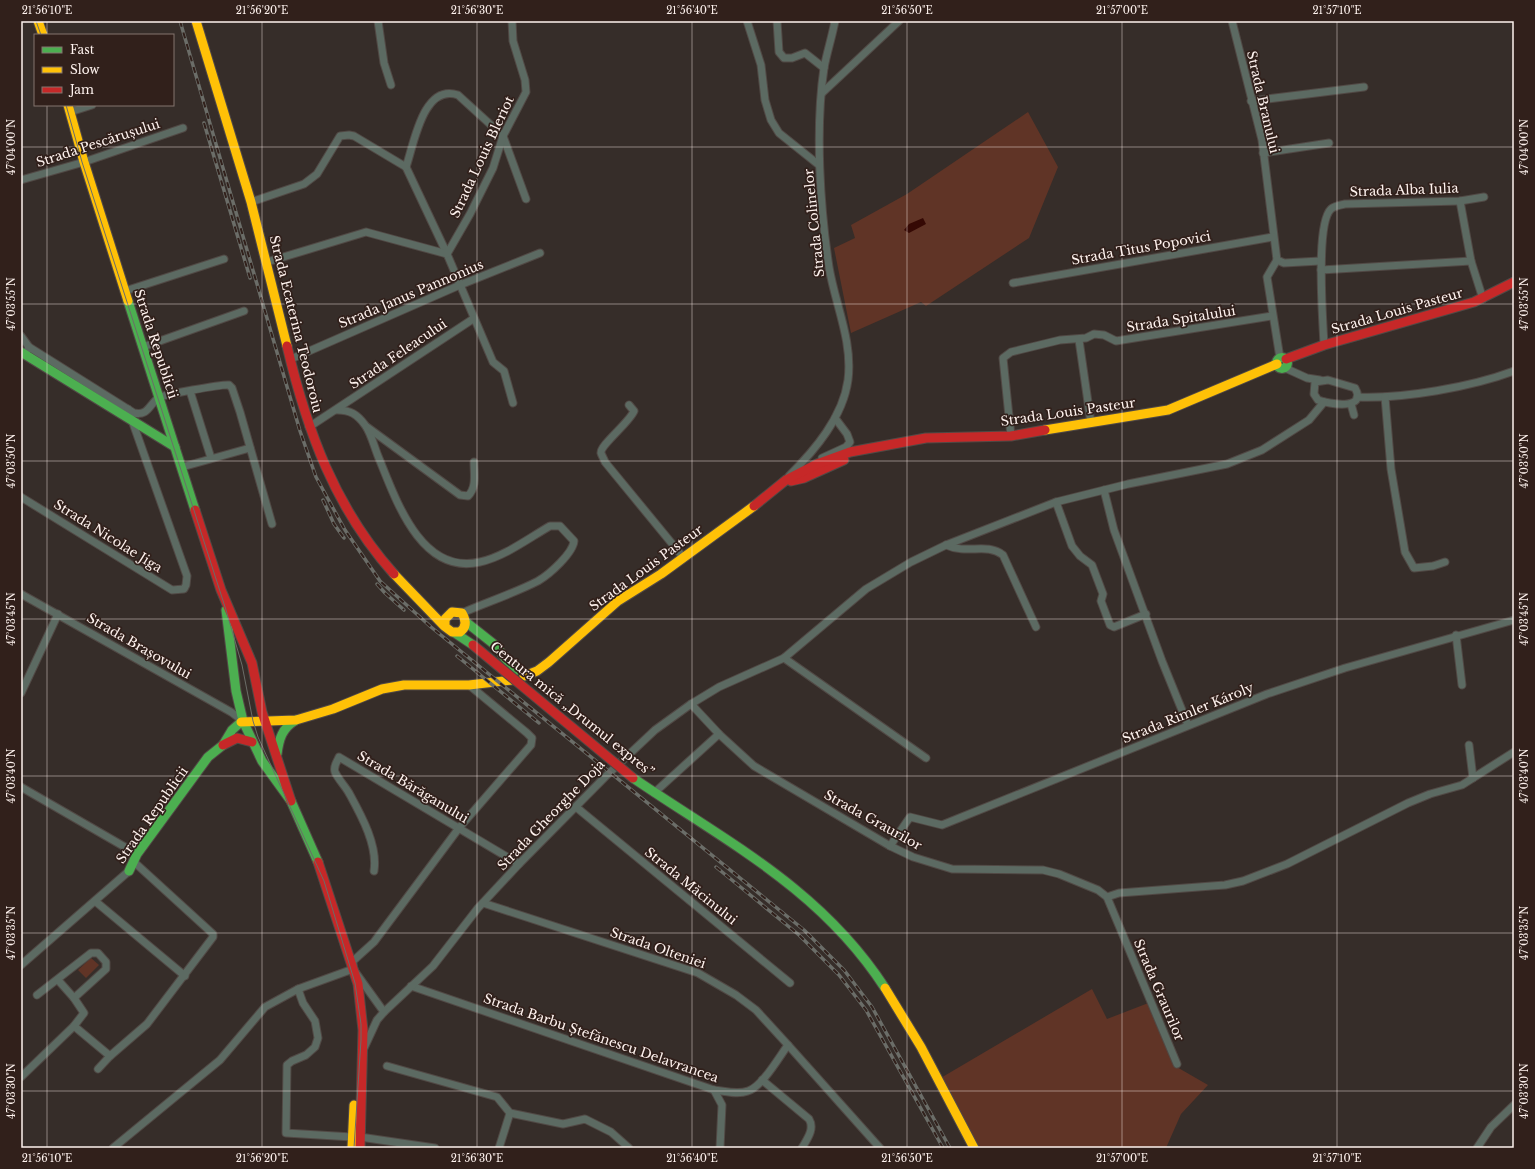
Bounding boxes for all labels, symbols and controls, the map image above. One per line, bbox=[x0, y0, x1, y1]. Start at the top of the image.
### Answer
text: 21°56'10"E bbox=[22, 4, 72, 17]
text: 21°56'20"E bbox=[236, 4, 288, 17]
text: 21°56'30"E bbox=[451, 4, 503, 17]
text: 21°56'40"E bbox=[666, 4, 718, 17]
text: 21°56'50"E bbox=[881, 4, 933, 17]
text: 21°57'00"E bbox=[1096, 4, 1148, 17]
text: 21°57'10"E bbox=[1312, 4, 1362, 17]
legend bbox=[34, 34, 174, 106]
text: Fast bbox=[70, 42, 95, 57]
street label: Strada Branului bbox=[1243, 49, 1283, 155]
text: Slow bbox=[70, 62, 100, 77]
text: Jam bbox=[68, 82, 94, 97]
street label: Strada Louis Bleriot bbox=[446, 93, 518, 221]
street label: Strada Pescărușului bbox=[34, 115, 163, 171]
text: 47°04'00"N bbox=[5, 119, 18, 175]
text: 47°04'00"N bbox=[1518, 119, 1531, 175]
street label: Strada Colinelor bbox=[800, 167, 828, 278]
street label: Strada Alba Iulia bbox=[1349, 180, 1460, 200]
street label: Strada Titus Popovici bbox=[1070, 227, 1213, 269]
street label: Strada Ecaterina Teodoroiu bbox=[266, 234, 326, 415]
street label: Strada Janus Pannonius bbox=[336, 256, 486, 332]
text: 47°03'55"N bbox=[5, 277, 18, 331]
text: 47°03'55"N bbox=[1518, 277, 1531, 331]
street label: Strada Louis Pasteur bbox=[1329, 284, 1466, 338]
street label: Strada Republicii bbox=[130, 287, 182, 402]
street label: Strada Spitalului bbox=[1125, 302, 1237, 336]
street label: Strada Feleacului bbox=[346, 315, 450, 393]
street label: Strada Louis Pasteur bbox=[999, 394, 1137, 430]
text: 47°03'50"N bbox=[5, 433, 18, 489]
text: 47°03'50"N bbox=[1518, 433, 1531, 489]
street label: Strada Nicolae Jiga bbox=[51, 496, 166, 577]
street label: Strada Louis Pasteur bbox=[586, 521, 707, 615]
text: 47°03'45"N bbox=[5, 592, 18, 646]
text: 47°03'45"N bbox=[1518, 592, 1531, 646]
street label: Strada Brașovului bbox=[84, 609, 195, 683]
street label: Centura mică „Drumul expres” bbox=[487, 638, 658, 781]
street label: Strada Rimler Károly bbox=[1120, 679, 1257, 747]
street label: Strada Bărăganului bbox=[354, 747, 472, 827]
text: 47°03'40"N bbox=[5, 748, 18, 804]
text: 47°03'40"N bbox=[1518, 748, 1531, 804]
street label: Strada Gheorghe Doja bbox=[494, 755, 609, 874]
street label: Strada Republicii bbox=[112, 763, 192, 867]
street label: Strada Graurilor bbox=[821, 786, 926, 854]
street label: Strada Măcinului bbox=[641, 844, 741, 929]
text: 47°03'35"N bbox=[5, 906, 18, 960]
text: 47°03'35"N bbox=[1518, 906, 1531, 960]
street label: Strada Olteniei bbox=[608, 924, 709, 973]
street label: Strada Graurilor bbox=[1130, 936, 1188, 1044]
street label: Strada Barbu Ștefănescu Delavrancea bbox=[481, 990, 722, 1087]
text: 47°03'30"N bbox=[5, 1063, 18, 1119]
text: 47°03'30"N bbox=[1518, 1063, 1531, 1119]
text: 21°56'10"E bbox=[22, 1152, 72, 1165]
text: 21°56'20"E bbox=[236, 1152, 288, 1165]
text: 21°56'30"E bbox=[451, 1152, 503, 1165]
text: 21°56'40"E bbox=[666, 1152, 718, 1165]
text: 21°56'50"E bbox=[881, 1152, 933, 1165]
text: 21°57'00"E bbox=[1096, 1152, 1148, 1165]
text: 21°57'10"E bbox=[1312, 1152, 1362, 1165]

